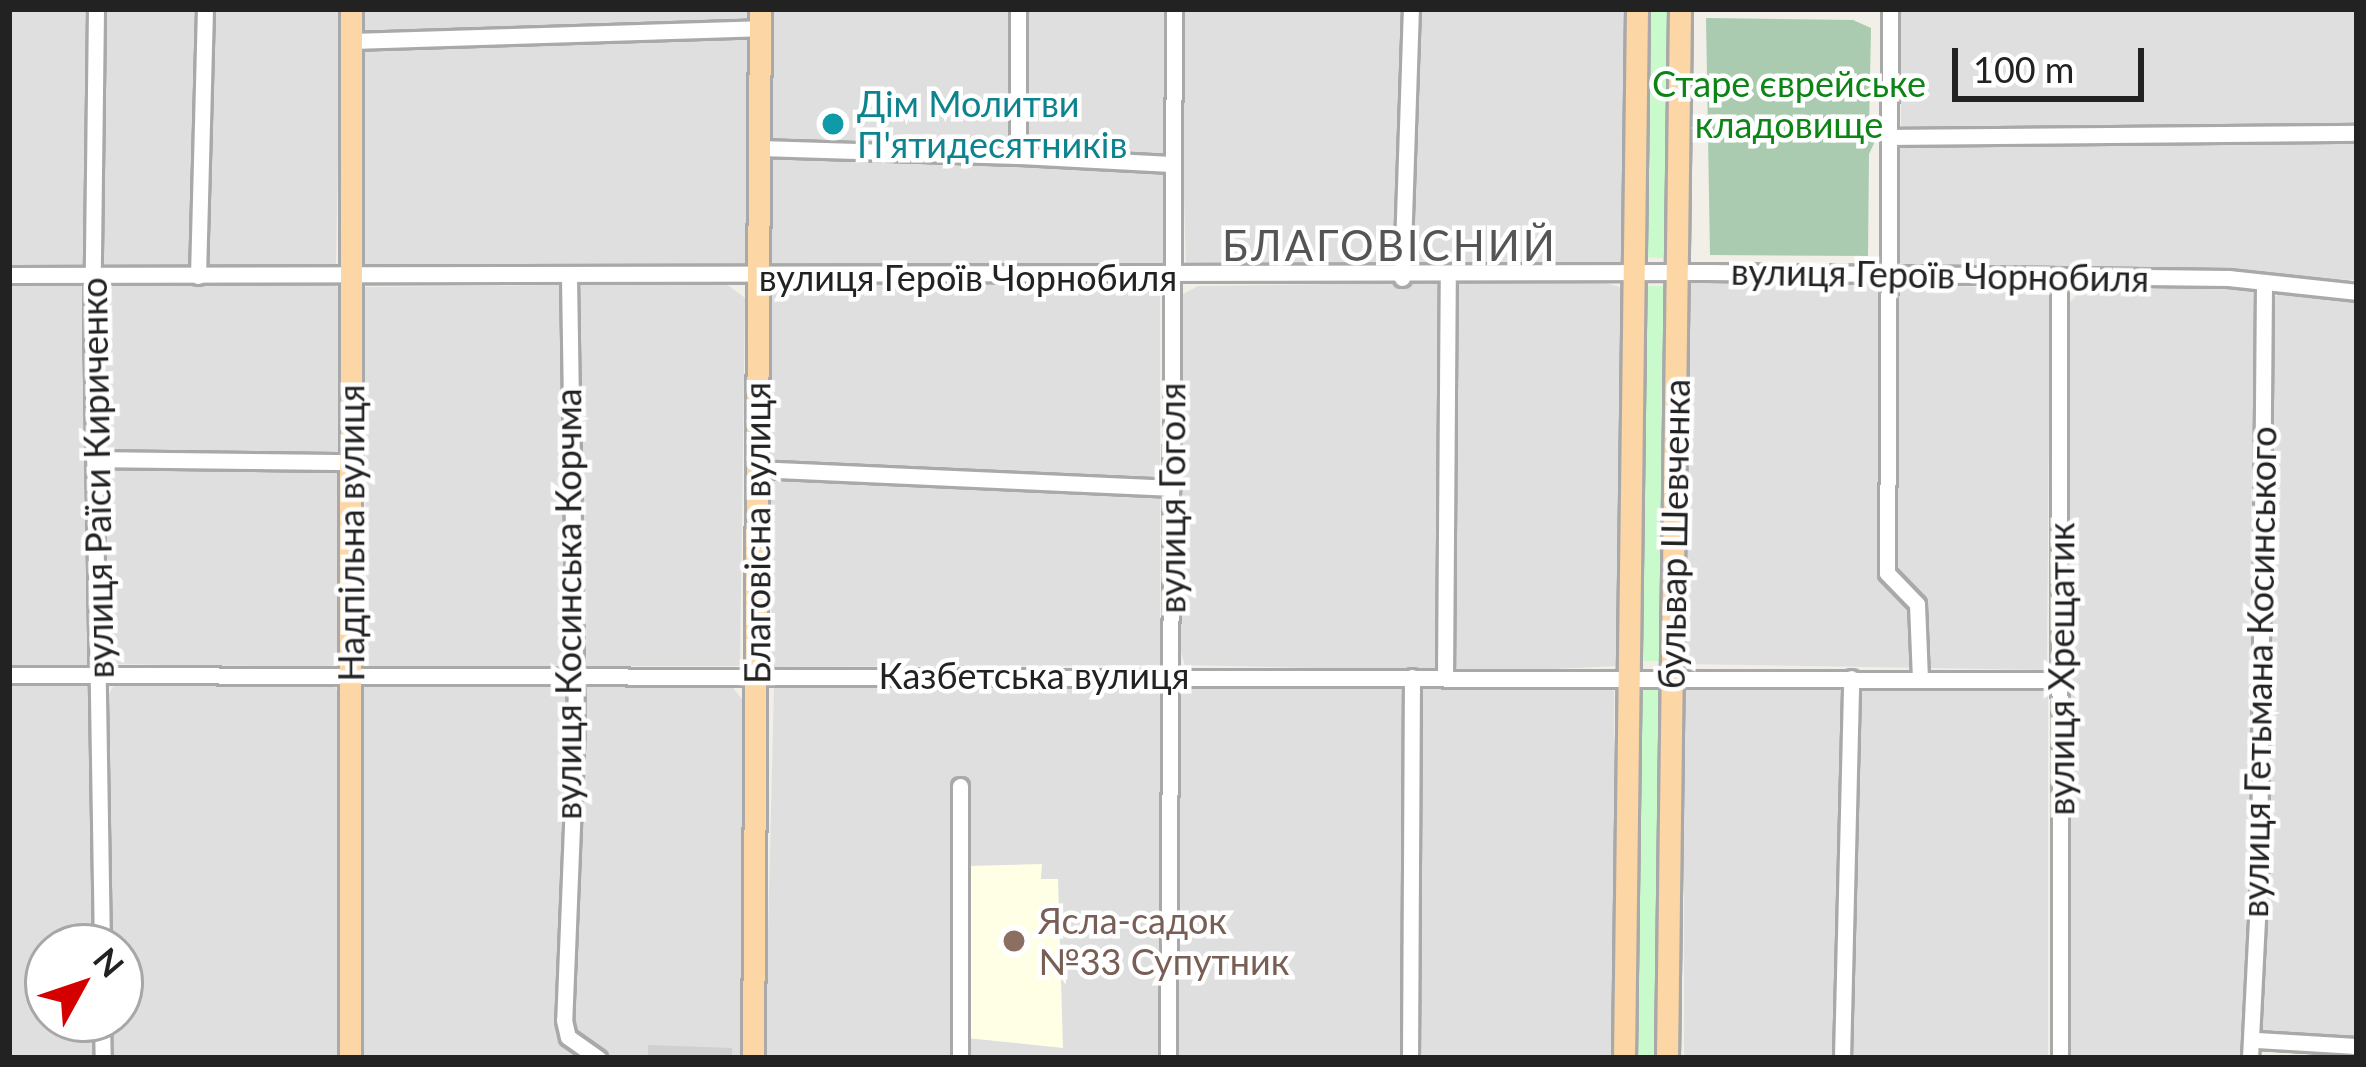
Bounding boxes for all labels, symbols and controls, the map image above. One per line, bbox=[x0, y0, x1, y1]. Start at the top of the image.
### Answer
scale bar bbox=[1958, 24, 2150, 98]
text: 100 m bbox=[1973, 47, 2074, 91]
park label: Старе єврейське кладовище bbox=[1652, 61, 1926, 146]
place label: Дім Молитви П'ятидесятників bbox=[857, 81, 1127, 166]
marker: Дім Молитви П'ятидесятників bbox=[820, 111, 846, 137]
district label: БЛАГОВІСНИЙ bbox=[1222, 220, 1558, 270]
street label: вулиця Героїв Чорнобиля bbox=[1730, 250, 2150, 300]
street label: вулиця Героїв Чорнобиля bbox=[759, 256, 1177, 300]
street label: вулиця Раїси Кириченко bbox=[72, 277, 122, 679]
street label: бульвар Шевченка bbox=[1650, 379, 1698, 689]
street label: Благовісна вулиця bbox=[735, 382, 779, 684]
street label: вулиця Гоголя bbox=[1150, 382, 1194, 614]
street label: Надпільна вулиця bbox=[329, 384, 373, 682]
street label: вулиця Косинська Корчма bbox=[546, 388, 590, 820]
street label: вулиця Гетьмана Косинського bbox=[2233, 426, 2285, 918]
street label: вулиця Хрещатик bbox=[2039, 522, 2083, 816]
street label: Казбетська вулиця bbox=[879, 654, 1189, 698]
place label: Ясла-садок №33 Супутник bbox=[1038, 898, 1289, 983]
north arrow bbox=[24, 923, 144, 1043]
marker: Ясла-садок №33 Супутник bbox=[1001, 928, 1027, 954]
text: N bbox=[86, 939, 133, 984]

